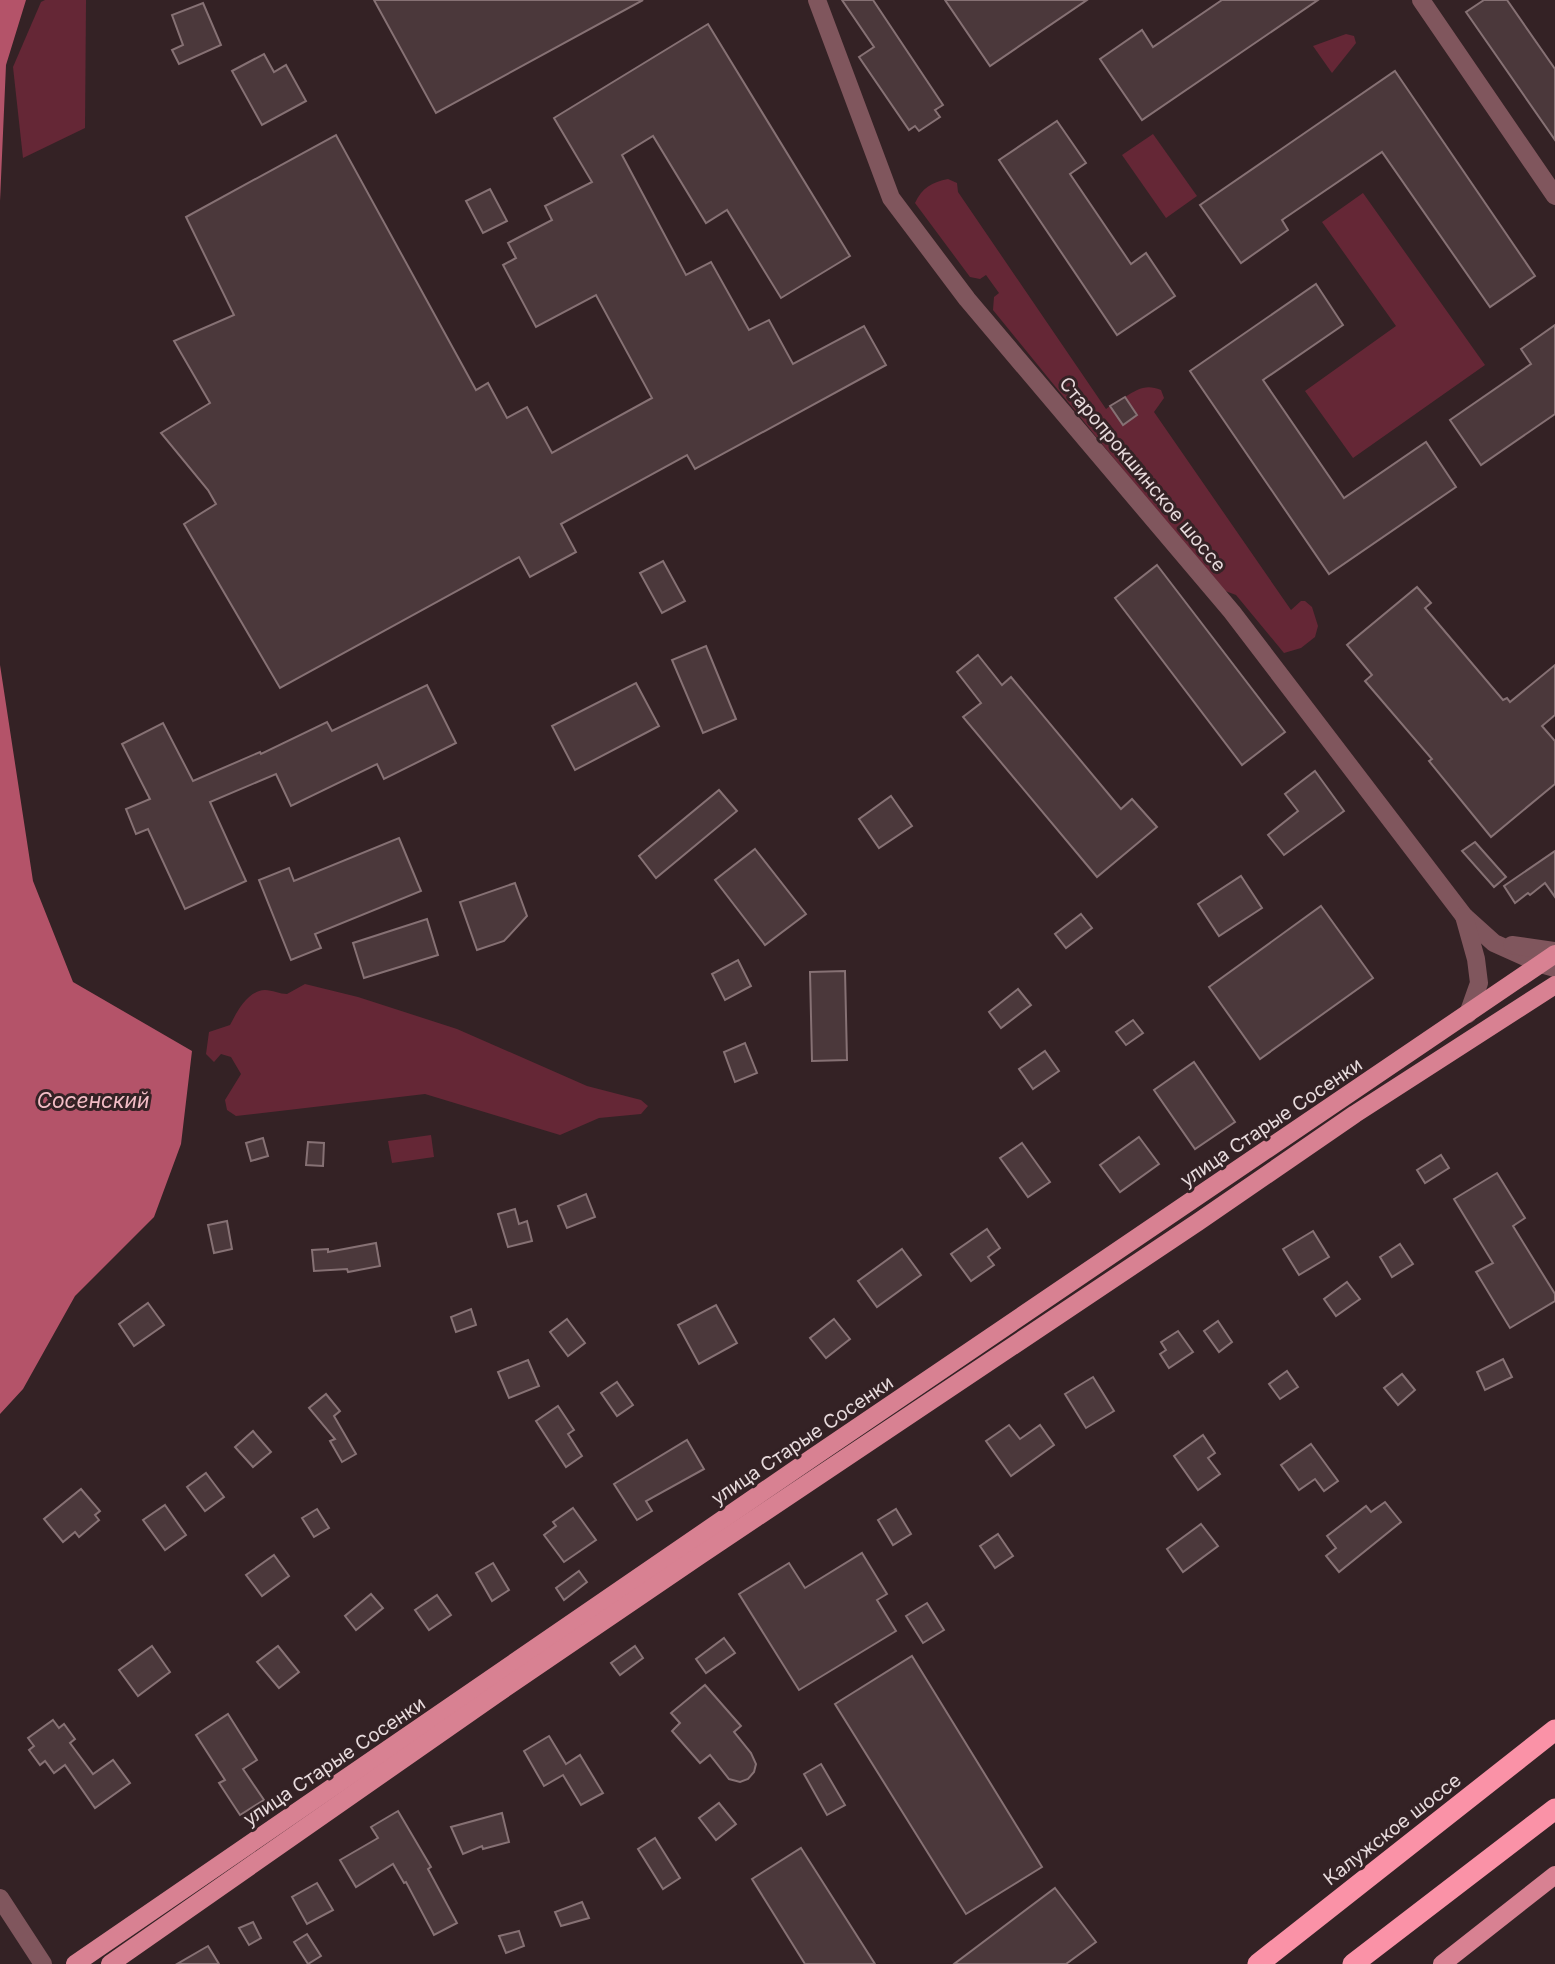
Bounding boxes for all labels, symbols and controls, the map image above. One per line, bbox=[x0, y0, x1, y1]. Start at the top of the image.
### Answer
street label: Старопрокшинское шоссе bbox=[1054, 372, 1231, 576]
street label: улица Старые Сосенки bbox=[1176, 1053, 1367, 1192]
water label: Сосенский bbox=[37, 1088, 149, 1113]
street label: улица Старые Сосенки bbox=[707, 1371, 898, 1510]
street label: улица Старые Сосенки bbox=[239, 1692, 430, 1831]
street label: Калужское шоссе bbox=[1319, 1769, 1466, 1890]

